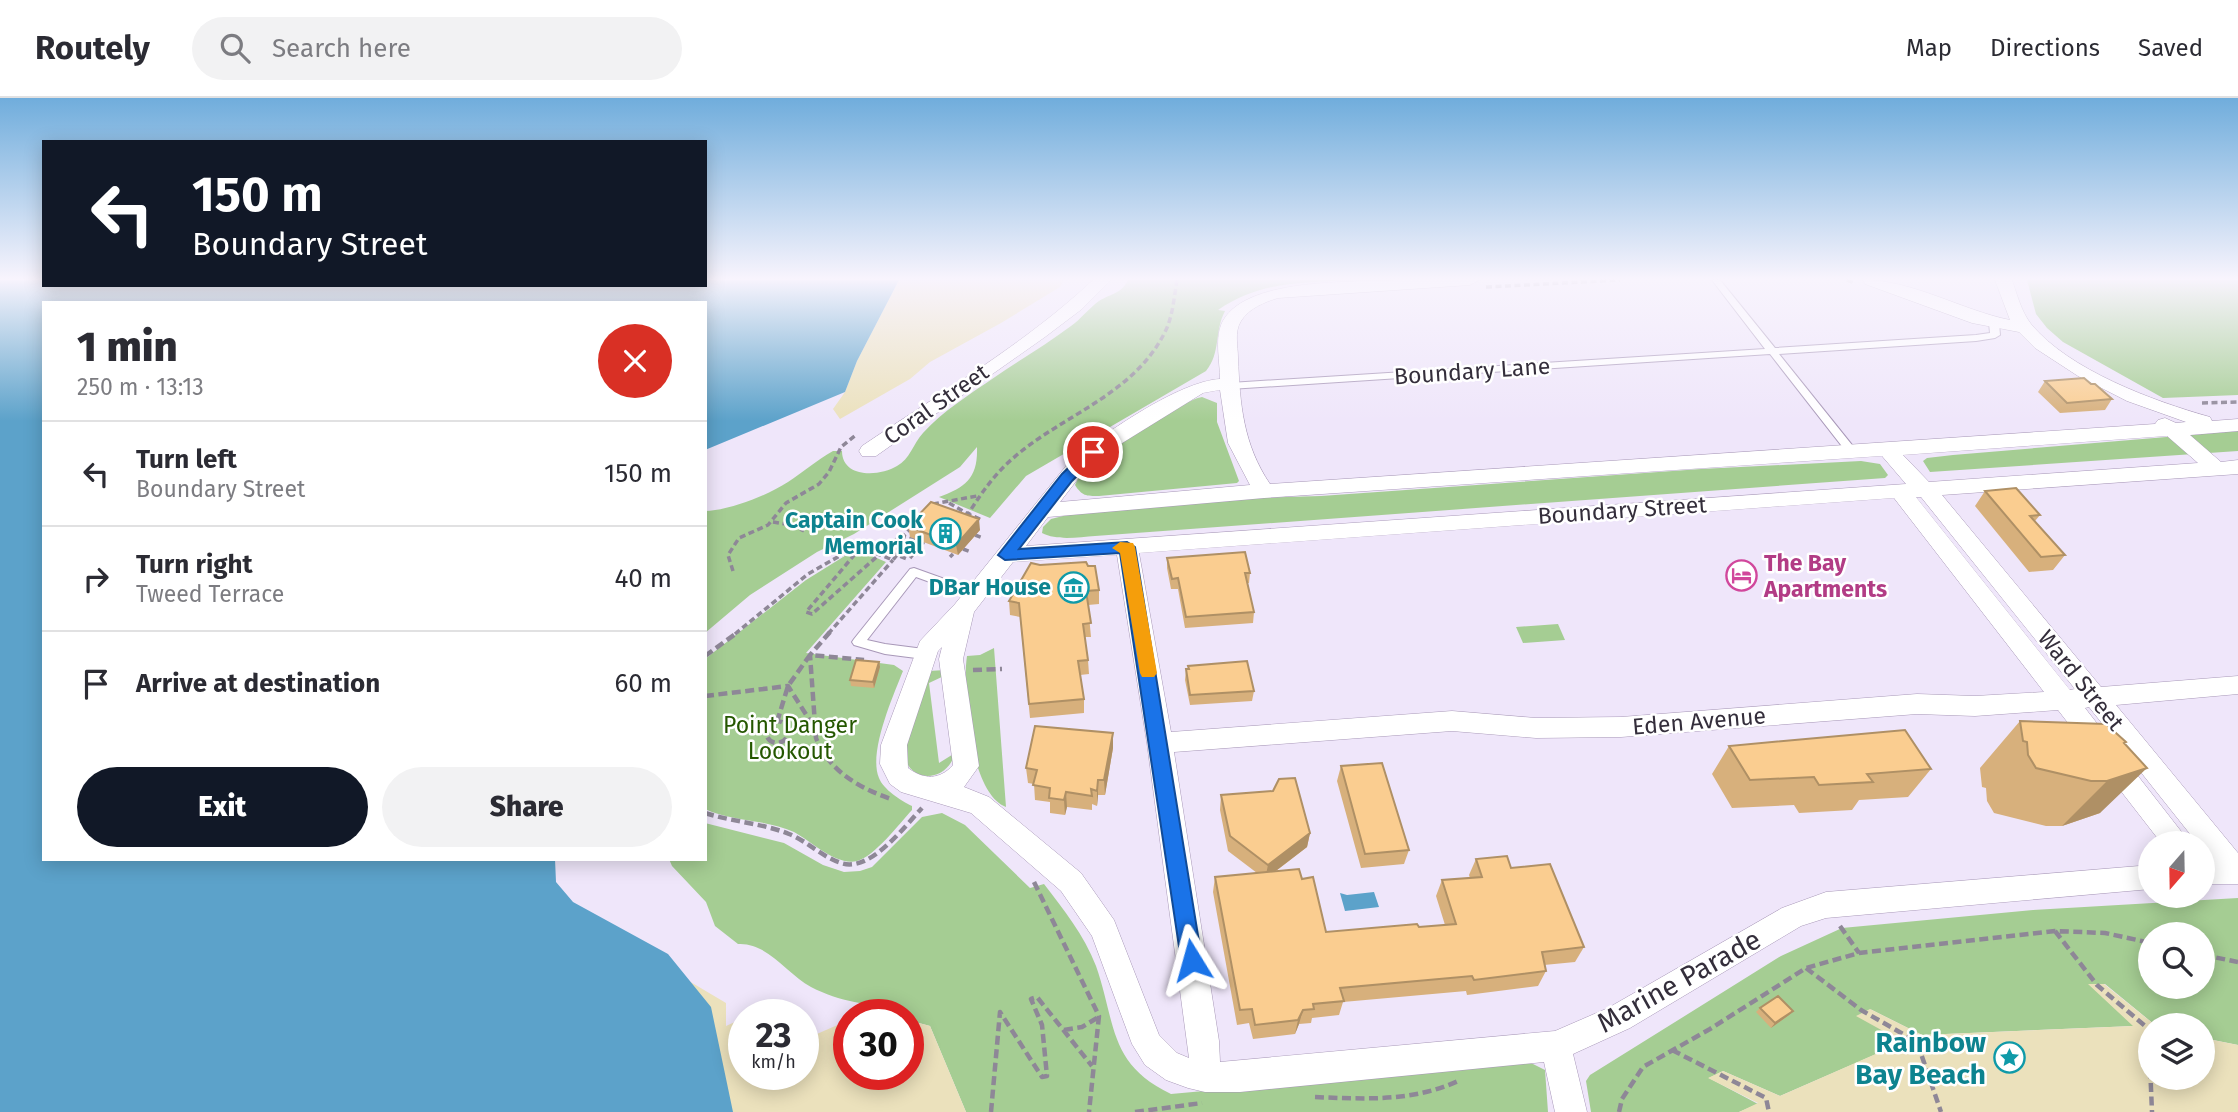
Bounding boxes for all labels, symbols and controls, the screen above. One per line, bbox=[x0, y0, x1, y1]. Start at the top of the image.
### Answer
search box bbox=[192, 17, 682, 80]
text: Routely bbox=[35, 28, 150, 68]
icon: search bbox=[216, 29, 254, 67]
text: Search here bbox=[272, 33, 411, 64]
text: Map bbox=[1906, 34, 1952, 62]
text: Directions bbox=[1990, 34, 2100, 62]
text: Saved bbox=[2138, 34, 2203, 62]
text: 150 m bbox=[192, 165, 323, 224]
icon: left bbox=[77, 168, 168, 259]
text: Boundary Street bbox=[192, 225, 427, 263]
text: 1 min bbox=[77, 322, 178, 372]
button: close bbox=[598, 324, 672, 398]
street label: Boundary Lane bbox=[1393, 352, 1551, 390]
street label: Coral Street bbox=[878, 357, 994, 450]
text: 250 m · 13:13 bbox=[77, 373, 204, 401]
pin bbox=[1063, 422, 1123, 482]
icon: arrive bbox=[1074, 433, 1112, 471]
text: Turn left bbox=[136, 444, 237, 475]
icon: left bbox=[77, 455, 115, 493]
text: 150 m bbox=[604, 458, 672, 489]
text: Boundary Street bbox=[136, 475, 305, 503]
street label: Boundary Street bbox=[1537, 490, 1708, 530]
place label: Captain Cook Memorial bbox=[785, 506, 923, 560]
building icon: Captain Cook Memorial bbox=[929, 516, 963, 550]
text: Turn right bbox=[136, 549, 253, 580]
place label: The Bay Apartments bbox=[1763, 549, 1887, 603]
hotel icon: The Bay Apartments bbox=[1724, 559, 1758, 593]
icon: right bbox=[77, 560, 115, 598]
text: 40 m bbox=[614, 563, 672, 594]
museum icon: DBar House bbox=[1057, 570, 1091, 604]
place label: DBar House bbox=[929, 573, 1051, 601]
text: Tweed Terrace bbox=[136, 580, 284, 608]
street label: Ward Street bbox=[2032, 624, 2130, 736]
icon: arrive bbox=[77, 665, 115, 703]
text: Arrive at destination bbox=[136, 668, 380, 699]
text: 60 m bbox=[614, 668, 672, 699]
street label: Eden Avenue bbox=[1631, 701, 1767, 741]
park label: Point Danger Lookout bbox=[723, 711, 857, 765]
button: Exit bbox=[77, 767, 368, 847]
button: Share bbox=[382, 767, 672, 847]
north arrow bbox=[2138, 831, 2216, 908]
map controls bbox=[2138, 831, 2215, 1090]
street label: Marine Parade bbox=[1591, 922, 1767, 1040]
button: search bbox=[2138, 922, 2215, 999]
position arrow bbox=[1155, 923, 1229, 997]
speed limit sign: 30 bbox=[833, 999, 924, 1090]
button: layers bbox=[2138, 1013, 2215, 1090]
text: 23 bbox=[755, 1014, 792, 1056]
place label: Rainbow Bay Beach bbox=[1855, 1026, 1986, 1091]
place icon: Rainbow Bay Beach bbox=[1992, 1041, 2026, 1075]
text: km/h bbox=[751, 1051, 796, 1073]

